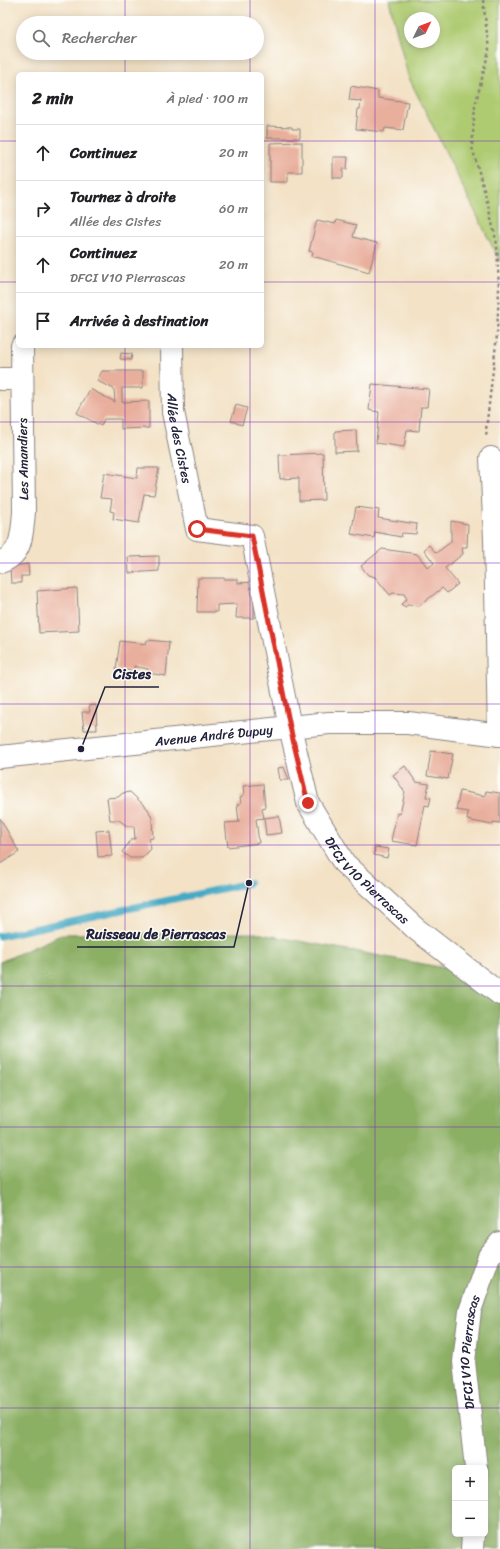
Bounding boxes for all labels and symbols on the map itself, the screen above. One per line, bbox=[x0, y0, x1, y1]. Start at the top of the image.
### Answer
north arrow bbox=[404, 12, 440, 48]
street label: Allée des Cistes bbox=[161, 392, 199, 486]
street label: Les Amandiers bbox=[11, 417, 35, 500]
route start bbox=[188, 520, 206, 538]
callout: Cistes bbox=[105, 661, 159, 687]
text: Cistes bbox=[112, 662, 151, 687]
street label: Avenue André Dupuy bbox=[153, 717, 274, 753]
route end bbox=[299, 794, 317, 812]
street label: DFCI V10 Pierrascas bbox=[319, 832, 415, 930]
callout: Ruisseau de Pierrascas bbox=[77, 921, 234, 947]
text: Ruisseau de Pierrascas bbox=[85, 922, 226, 947]
street label: DFCI V10 Pierrascas bbox=[452, 1291, 486, 1410]

